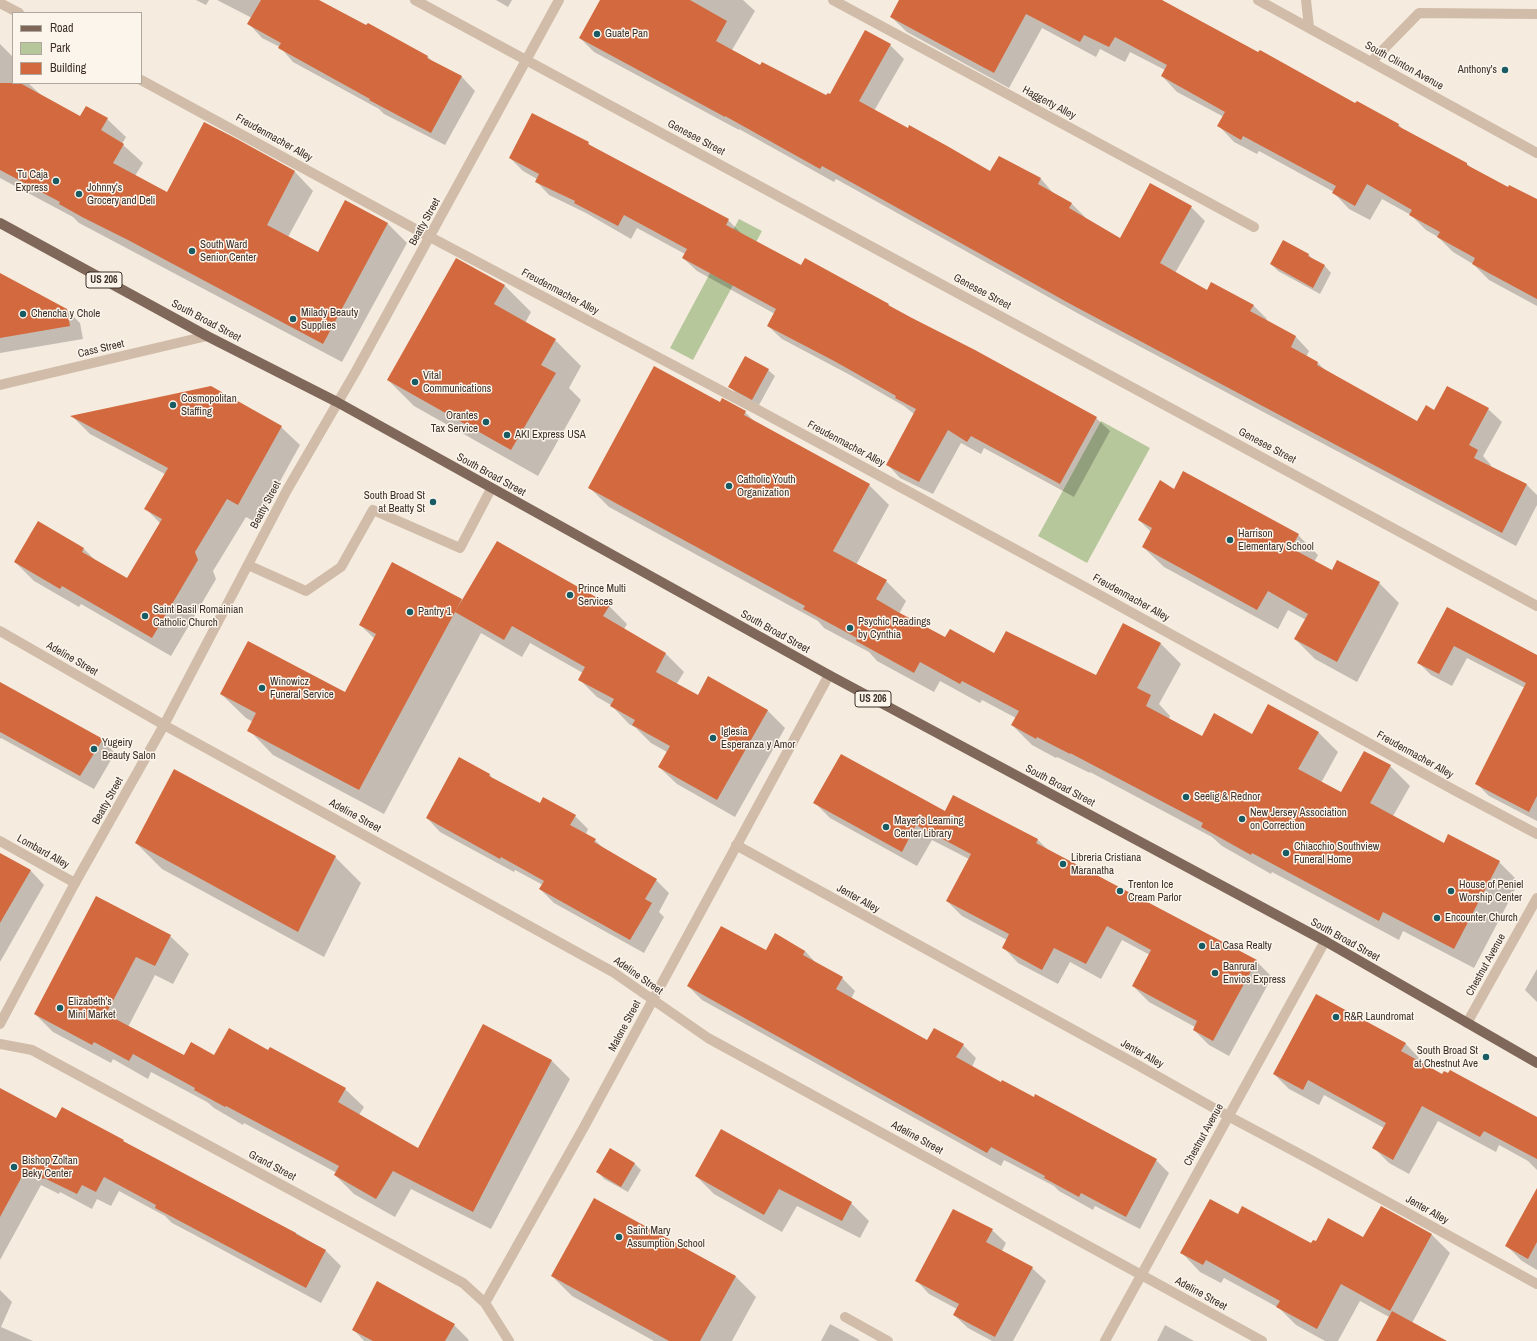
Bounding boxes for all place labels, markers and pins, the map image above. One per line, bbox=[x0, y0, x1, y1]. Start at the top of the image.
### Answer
place label: Guate Pan bbox=[605, 27, 648, 41]
marker: Guate Pan bbox=[592, 29, 602, 39]
place label: Anthony's bbox=[1458, 63, 1497, 77]
marker: Anthony's bbox=[1500, 65, 1510, 75]
place label: Tu Caja Express bbox=[15, 168, 48, 194]
marker: Tu Caja Express bbox=[51, 176, 61, 186]
place label: Johnny's Grocery and Deli bbox=[87, 181, 155, 207]
marker: Johnny's Grocery and Deli bbox=[74, 189, 84, 199]
place label: South Ward Senior Center bbox=[200, 238, 256, 264]
marker: South Ward Senior Center bbox=[187, 246, 197, 256]
place label: Milady Beauty Supplies bbox=[301, 306, 358, 332]
place label: Chencha y Chole bbox=[31, 307, 100, 321]
marker: Chencha y Chole bbox=[18, 309, 28, 319]
marker: Milady Beauty Supplies bbox=[288, 314, 298, 324]
place label: Vital Communications bbox=[423, 369, 491, 395]
marker: Vital Communications bbox=[410, 377, 420, 387]
place label: Cosmopolitan Staffing bbox=[181, 392, 237, 418]
marker: Cosmopolitan Staffing bbox=[168, 400, 178, 410]
place label: Orantes Tax Service bbox=[431, 409, 478, 435]
marker: Orantes Tax Service bbox=[481, 417, 491, 427]
place label: AKI Express USA bbox=[515, 428, 586, 442]
marker: AKI Express USA bbox=[502, 430, 512, 440]
place label: Catholic Youth Organization bbox=[737, 473, 795, 499]
marker: Catholic Youth Organization bbox=[724, 481, 734, 491]
place label: South Broad St at Beatty St bbox=[364, 489, 425, 515]
marker: South Broad St at Beatty St bbox=[428, 497, 438, 507]
place label: Harrison Elementary School bbox=[1238, 527, 1314, 553]
marker: Harrison Elementary School bbox=[1225, 535, 1235, 545]
place label: Prince Multi Services bbox=[578, 582, 626, 608]
marker: Prince Multi Services bbox=[565, 590, 575, 600]
place label: Saint Basil Romainian Catholic Church bbox=[153, 603, 243, 629]
place label: Pantry 1 bbox=[418, 605, 452, 619]
marker: Pantry 1 bbox=[405, 607, 415, 617]
marker: Saint Basil Romainian Catholic Church bbox=[140, 611, 150, 621]
place label: Psychic Readings by Cynthia bbox=[858, 615, 931, 641]
marker: Psychic Readings by Cynthia bbox=[845, 623, 855, 633]
place label: Winowicz Funeral Service bbox=[270, 675, 334, 701]
marker: Winowicz Funeral Service bbox=[257, 683, 267, 693]
place label: Iglesia Esperanza y Amor bbox=[721, 725, 795, 751]
marker: Iglesia Esperanza y Amor bbox=[708, 733, 718, 743]
place label: Yugeiry Beauty Salon bbox=[102, 736, 156, 762]
marker: Yugeiry Beauty Salon bbox=[89, 744, 99, 754]
place label: Seelig & Rednor bbox=[1194, 790, 1260, 804]
marker: Seelig & Rednor bbox=[1181, 792, 1191, 802]
place label: New Jersey Association on Correction bbox=[1250, 806, 1347, 832]
place label: Mayer's Learning Center Library bbox=[894, 814, 963, 840]
marker: New Jersey Association on Correction bbox=[1237, 814, 1247, 824]
marker: Mayer's Learning Center Library bbox=[881, 822, 891, 832]
place label: Chiacchio Southview Funeral Home bbox=[1294, 840, 1379, 866]
marker: Chiacchio Southview Funeral Home bbox=[1281, 848, 1291, 858]
place label: Libreria Cristiana Maranatha bbox=[1071, 851, 1141, 877]
marker: Libreria Cristiana Maranatha bbox=[1058, 859, 1068, 869]
place label: Trenton Ice Cream Parlor bbox=[1128, 878, 1182, 904]
place label: House of Peniel Worship Center bbox=[1459, 878, 1523, 904]
marker: Trenton Ice Cream Parlor bbox=[1115, 886, 1125, 896]
marker: House of Peniel Worship Center bbox=[1446, 886, 1456, 896]
place label: Encounter Church bbox=[1445, 911, 1518, 925]
marker: Encounter Church bbox=[1432, 913, 1442, 923]
place label: La Casa Realty bbox=[1210, 939, 1272, 953]
marker: La Casa Realty bbox=[1197, 941, 1207, 951]
place label: Banrural Envios Express bbox=[1223, 960, 1286, 986]
marker: Banrural Envios Express bbox=[1210, 968, 1220, 978]
place label: Elizabeth's Mini Market bbox=[68, 995, 116, 1021]
marker: Elizabeth's Mini Market bbox=[55, 1003, 65, 1013]
place label: R&R Laundromat bbox=[1344, 1010, 1414, 1024]
marker: R&R Laundromat bbox=[1331, 1012, 1341, 1022]
place label: South Broad St at Chestnut Ave bbox=[1414, 1044, 1478, 1070]
marker: South Broad St at Chestnut Ave bbox=[1481, 1052, 1491, 1062]
place label: Bishop Zoltan Beky Center bbox=[22, 1154, 78, 1180]
marker: Bishop Zoltan Beky Center bbox=[9, 1162, 19, 1172]
place label: Saint Mary Assumption School bbox=[627, 1224, 705, 1250]
marker: Saint Mary Assumption School bbox=[614, 1232, 624, 1242]

